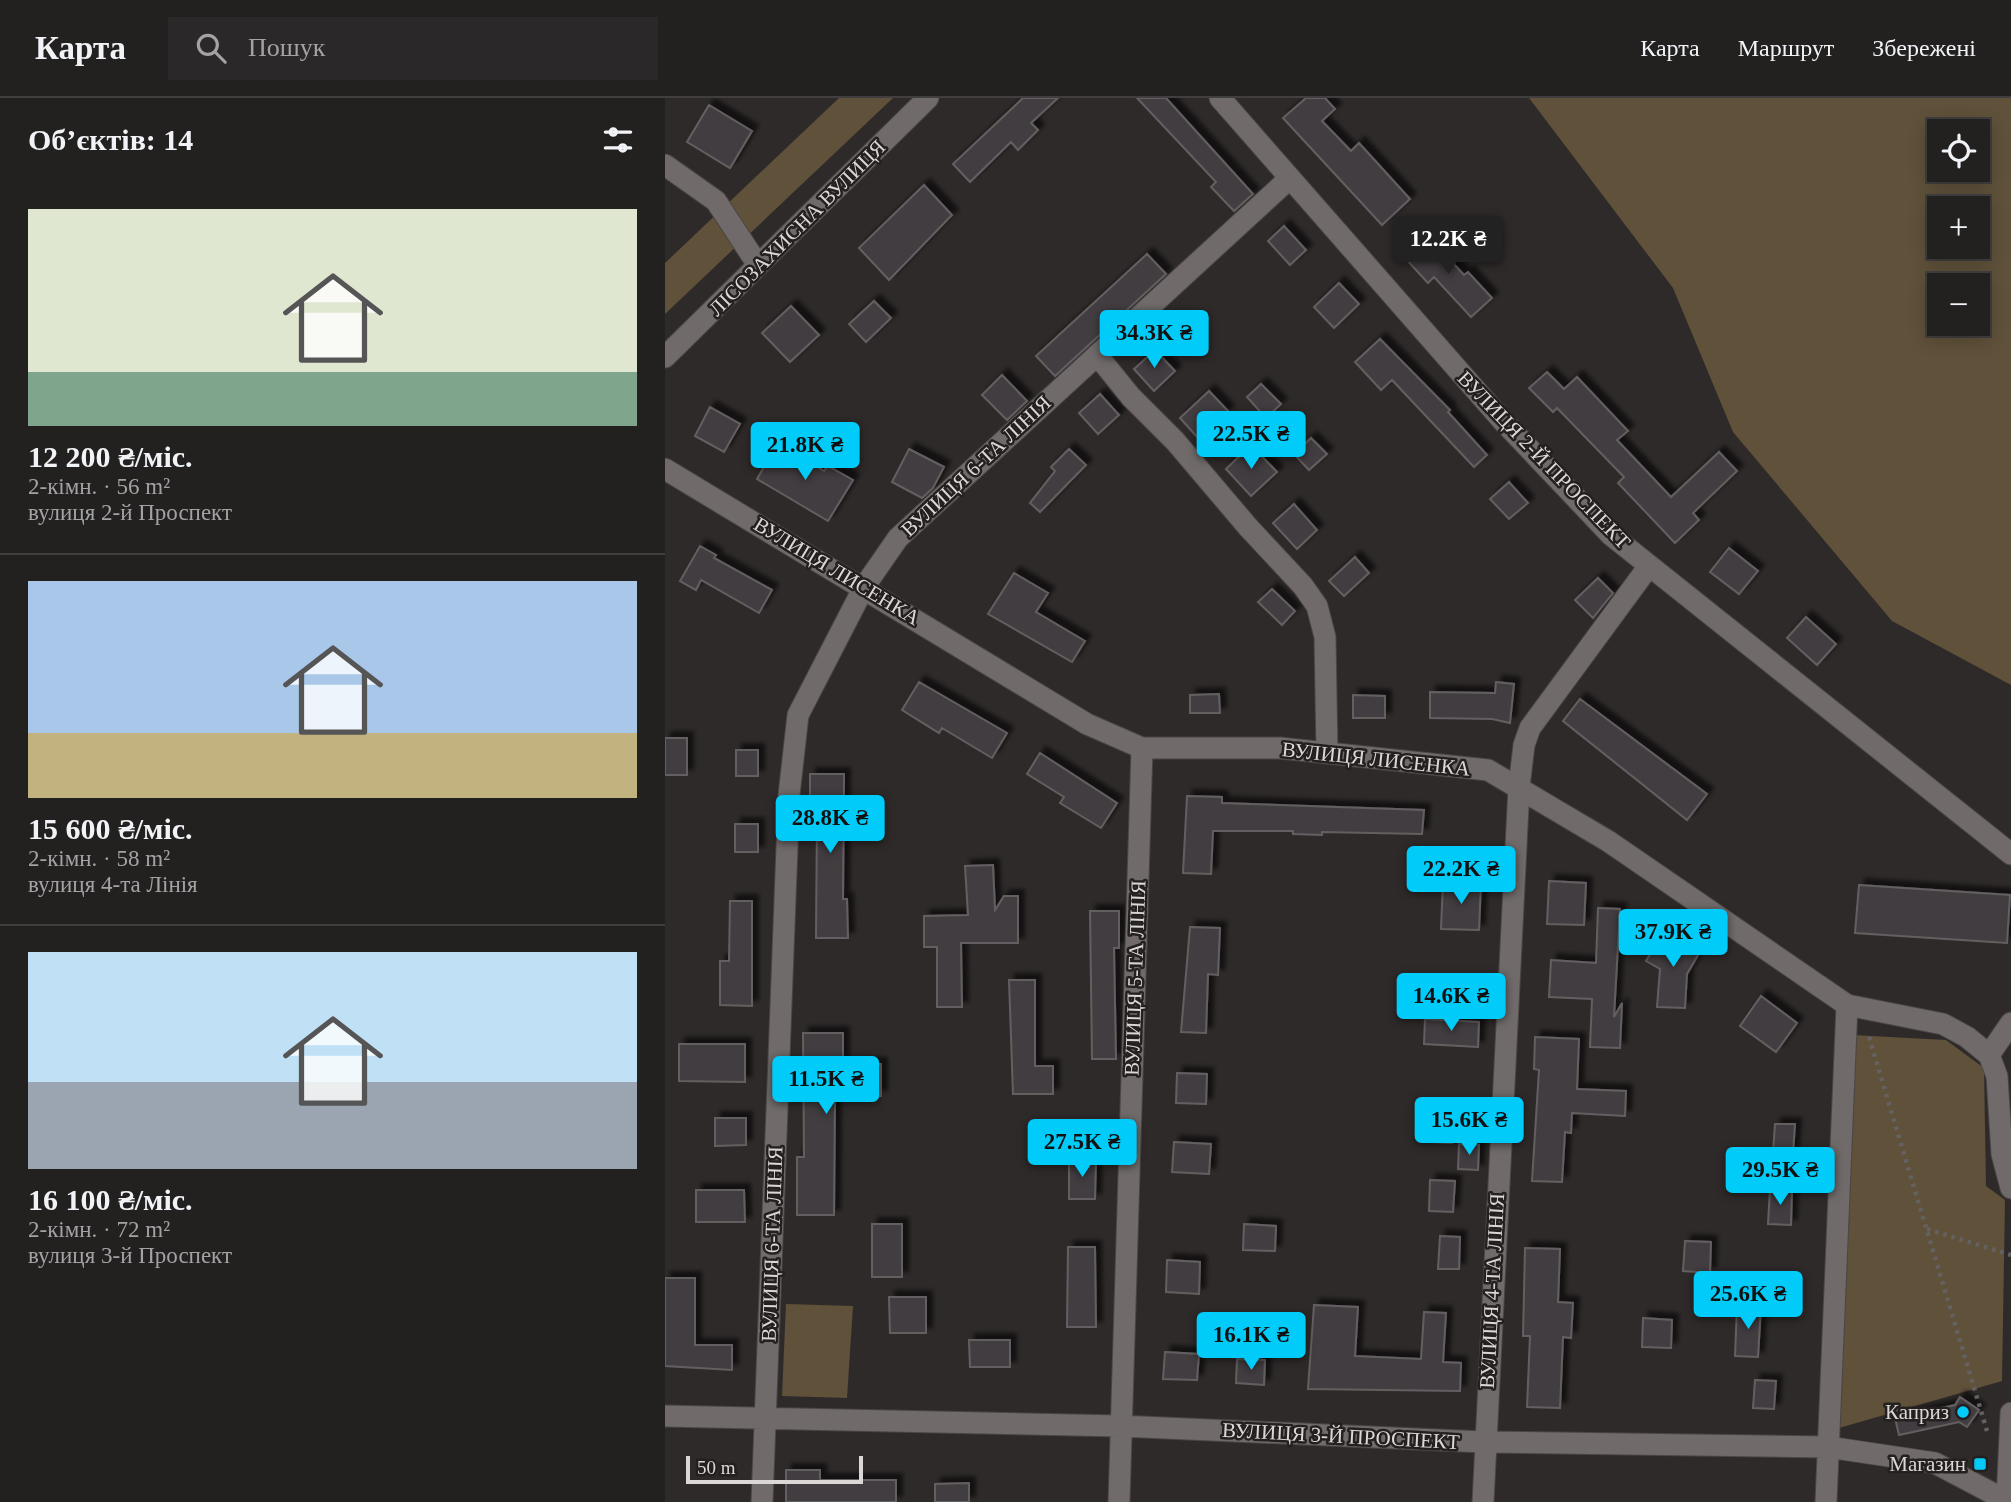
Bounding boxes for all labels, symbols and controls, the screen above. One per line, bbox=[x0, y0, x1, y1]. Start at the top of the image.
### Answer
search box bbox=[168, 17, 658, 80]
icon: search bbox=[192, 29, 230, 67]
text: Карта bbox=[35, 30, 126, 66]
text: Пошук bbox=[248, 33, 325, 62]
text: Карта bbox=[1640, 35, 1700, 61]
text: Маршрут bbox=[1738, 35, 1834, 61]
text: Збережені bbox=[1872, 35, 1976, 61]
map controls bbox=[1927, 119, 1990, 336]
button: locate bbox=[1927, 119, 1990, 182]
icon: filters bbox=[599, 121, 637, 159]
text: Об’єктів: 14 bbox=[28, 123, 193, 156]
street label: ЛІСОЗАХИСНА ВУЛИЦЯ bbox=[704, 135, 890, 321]
button: + bbox=[1927, 196, 1990, 259]
pin: 12.2K ₴ bbox=[1383, 216, 1513, 276]
text: 12.2K ₴ bbox=[1410, 226, 1486, 251]
icon: home bbox=[270, 255, 396, 381]
button: − bbox=[1927, 273, 1990, 336]
pin: 34.3K ₴ bbox=[1089, 310, 1219, 370]
text: 34.3K ₴ bbox=[1116, 320, 1192, 345]
street label: ВУЛИЦЯ 2-Й ПРОСПЕКТ bbox=[1453, 366, 1635, 554]
street label: ВУЛИЦЯ 6-ТА ЛІНІЯ bbox=[896, 390, 1056, 542]
pin: 22.5K ₴ bbox=[1186, 412, 1316, 471]
text: 22.5K ₴ bbox=[1213, 421, 1289, 446]
pin: 21.8K ₴ bbox=[740, 422, 870, 482]
text: 21.8K ₴ bbox=[767, 432, 843, 457]
text: 12 200 ₴/міс. bbox=[28, 440, 193, 473]
text: 2-кімн. · 56 m² bbox=[28, 474, 170, 499]
text: вулиця 2-й Проспект bbox=[28, 500, 232, 525]
street label: ВУЛИЦЯ ЛИСЕНКА bbox=[750, 512, 925, 630]
icon: home bbox=[270, 627, 396, 753]
street label: ВУЛИЦЯ ЛИСЕНКА bbox=[1281, 737, 1472, 781]
pin: 28.8K ₴ bbox=[765, 796, 895, 855]
text: 28.8K ₴ bbox=[792, 805, 868, 830]
text: 15 600 ₴/міс. bbox=[28, 812, 193, 845]
text: 2-кімн. · 58 m² bbox=[28, 846, 170, 871]
pin: 22.2K ₴ bbox=[1396, 846, 1526, 906]
text: 22.2K ₴ bbox=[1423, 856, 1499, 881]
text: вулиця 4-та Лінія bbox=[28, 872, 198, 897]
street label: ВУЛИЦЯ 5-ТА ЛІНІЯ bbox=[1120, 880, 1150, 1076]
pin: 37.9K ₴ bbox=[1608, 910, 1738, 969]
text: 37.9K ₴ bbox=[1635, 919, 1711, 944]
pin: 14.6K ₴ bbox=[1386, 974, 1516, 1033]
text: 14.6K ₴ bbox=[1413, 983, 1489, 1008]
icon: home bbox=[270, 998, 396, 1124]
pin: 11.5K ₴ bbox=[761, 1056, 891, 1116]
text: 11.5K ₴ bbox=[788, 1066, 864, 1091]
pin: 15.6K ₴ bbox=[1404, 1098, 1534, 1157]
text: 15.6K ₴ bbox=[1431, 1107, 1507, 1132]
pin: 27.5K ₴ bbox=[1017, 1119, 1147, 1179]
text: 27.5K ₴ bbox=[1044, 1129, 1120, 1154]
street label: ВУЛИЦЯ 6-ТА ЛІНІЯ bbox=[757, 1146, 787, 1342]
pin: 29.5K ₴ bbox=[1715, 1148, 1845, 1207]
text: 29.5K ₴ bbox=[1742, 1157, 1818, 1182]
text: 16 100 ₴/міс. bbox=[28, 1183, 193, 1216]
street label: ВУЛИЦЯ 4-ТА ЛІНІЯ bbox=[1475, 1193, 1509, 1389]
text: 2-кімн. · 72 m² bbox=[28, 1217, 170, 1242]
text: вулиця 3-й Проспект bbox=[28, 1243, 232, 1268]
pin: 25.6K ₴ bbox=[1683, 1272, 1813, 1331]
text: 25.6K ₴ bbox=[1710, 1281, 1786, 1306]
pin: 16.1K ₴ bbox=[1186, 1312, 1316, 1372]
text: 16.1K ₴ bbox=[1213, 1322, 1289, 1347]
place label: Каприз bbox=[1885, 1400, 1949, 1424]
marker: Каприз bbox=[1955, 1404, 1971, 1420]
street label: ВУЛИЦЯ 3-Й ПРОСПЕКТ bbox=[1222, 1418, 1461, 1454]
place label: Магазин bbox=[1889, 1452, 1966, 1476]
scale bar bbox=[686, 1453, 863, 1485]
marker: Магазин bbox=[1972, 1456, 1988, 1472]
text: 50 m bbox=[697, 1457, 736, 1478]

